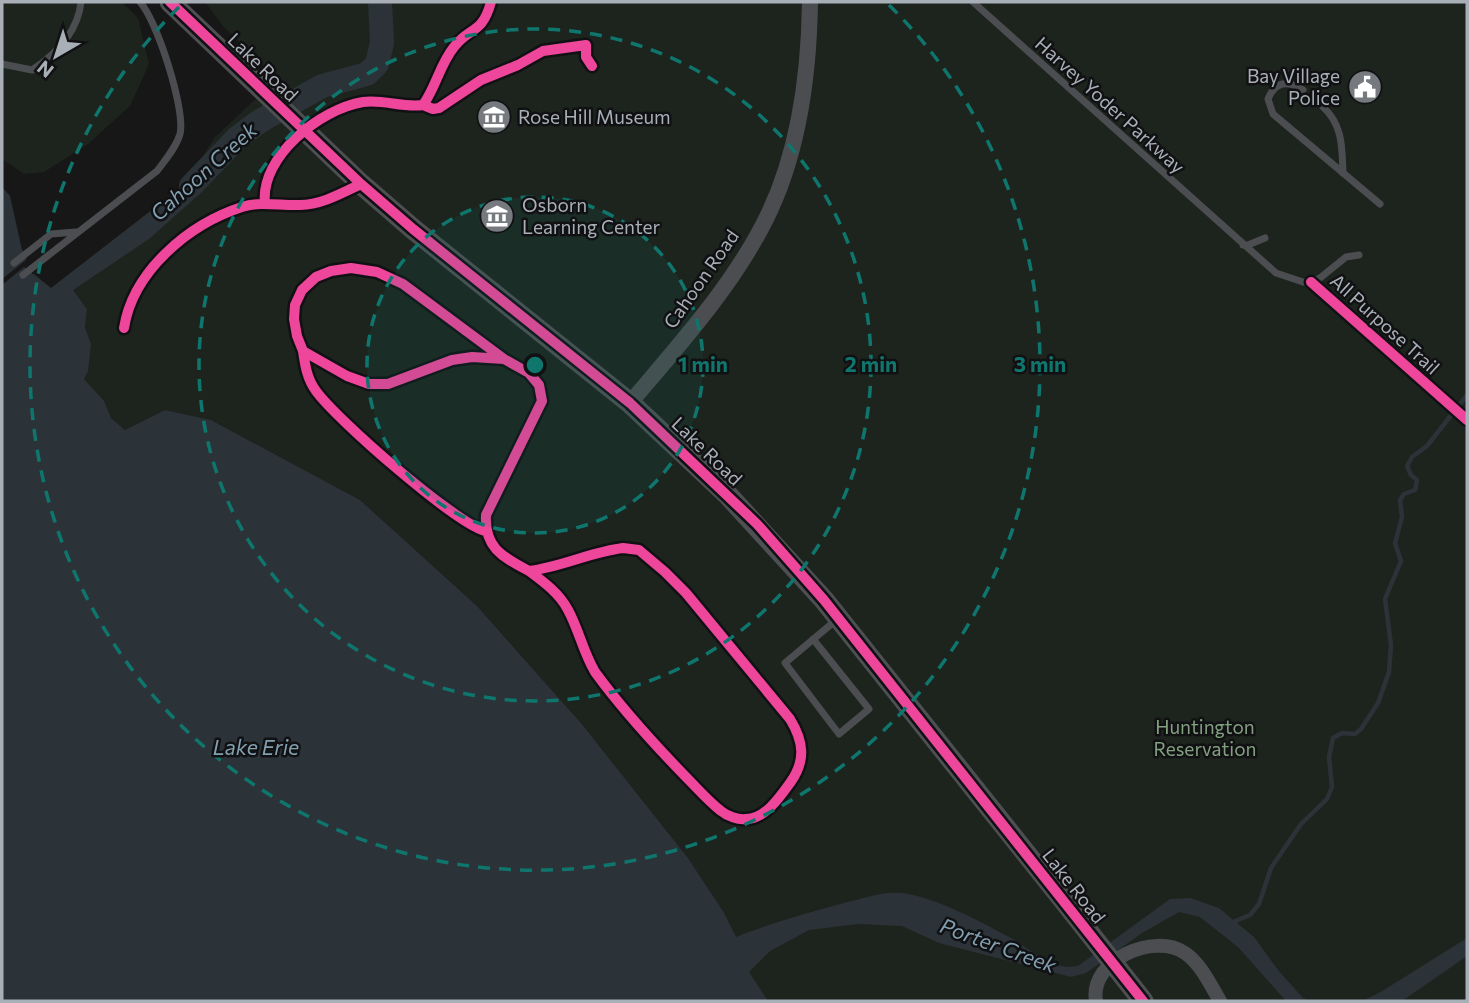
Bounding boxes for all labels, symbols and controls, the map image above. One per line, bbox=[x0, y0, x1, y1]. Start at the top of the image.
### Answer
north arrow bbox=[21, 21, 91, 91]
street label: Lake Road bbox=[223, 28, 303, 106]
street label: Harvey Yoder Parkway bbox=[1031, 32, 1190, 178]
text: N bbox=[32, 56, 58, 83]
place label: Bay Village Police bbox=[1247, 64, 1340, 109]
public building icon: Bay Village Police bbox=[1346, 68, 1384, 106]
museum icon: Rose Hill Museum bbox=[475, 98, 513, 136]
place label: Rose Hill Museum bbox=[518, 105, 671, 128]
water label: Cahoon Creek bbox=[145, 116, 262, 225]
place label: Osborn Learning Center bbox=[522, 193, 661, 238]
museum icon: Osborn Learning Center bbox=[478, 197, 516, 235]
street label: Cahoon Road bbox=[658, 225, 743, 333]
street label: All Purpose Trail bbox=[1326, 269, 1445, 379]
text: 1 min bbox=[678, 351, 728, 376]
text: 2 min bbox=[845, 351, 897, 376]
text: 3 min bbox=[1014, 351, 1066, 376]
centre of rings bbox=[523, 353, 547, 377]
street label: Lake Road bbox=[667, 412, 747, 490]
park label: Huntington Reservation bbox=[1154, 715, 1256, 760]
water label: Lake Erie bbox=[213, 734, 299, 759]
street label: Lake Road bbox=[1038, 844, 1111, 928]
water label: Porter Creek bbox=[937, 912, 1061, 977]

